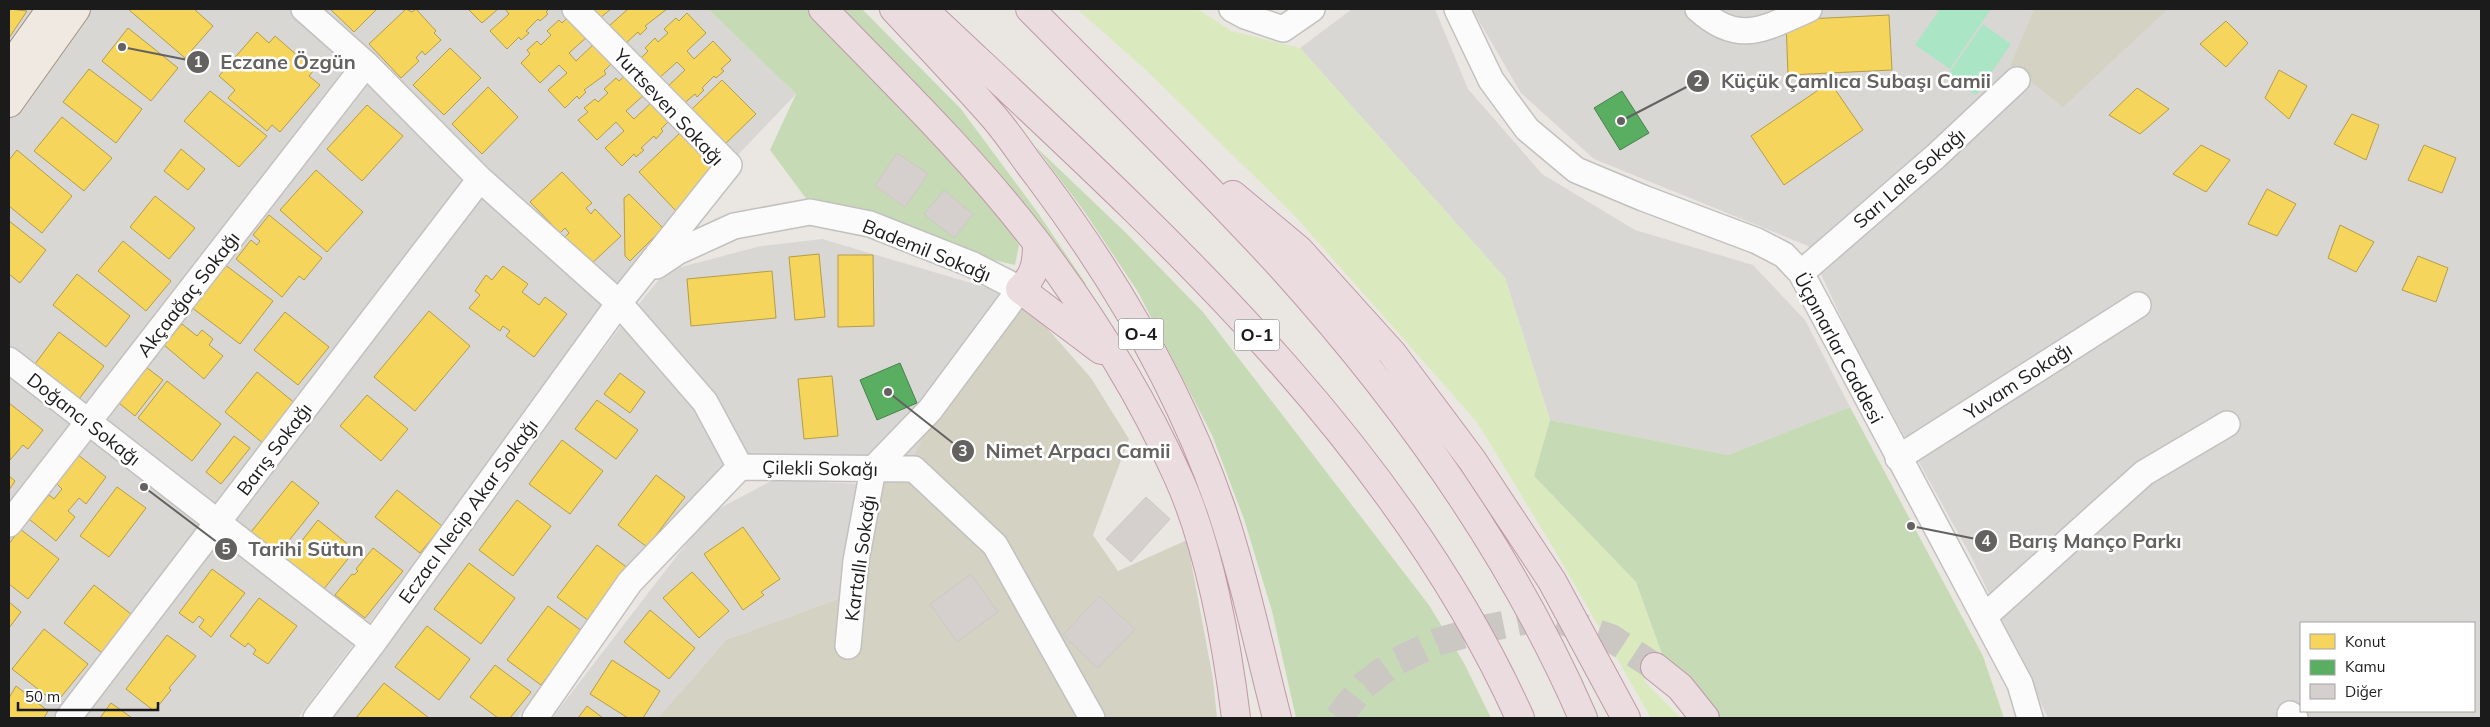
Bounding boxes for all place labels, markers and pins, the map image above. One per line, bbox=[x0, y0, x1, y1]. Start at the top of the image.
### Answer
callout: Eczane Özgün bbox=[185, 45, 366, 80]
callout: Küçük Çamlıca Subaşı Camii bbox=[1686, 63, 2001, 98]
callout: Nimet Arpacı Camii bbox=[951, 433, 1181, 468]
callout: Barış Manço Parkı bbox=[1973, 524, 2192, 559]
callout: Tarihi Sütun bbox=[213, 531, 374, 566]

